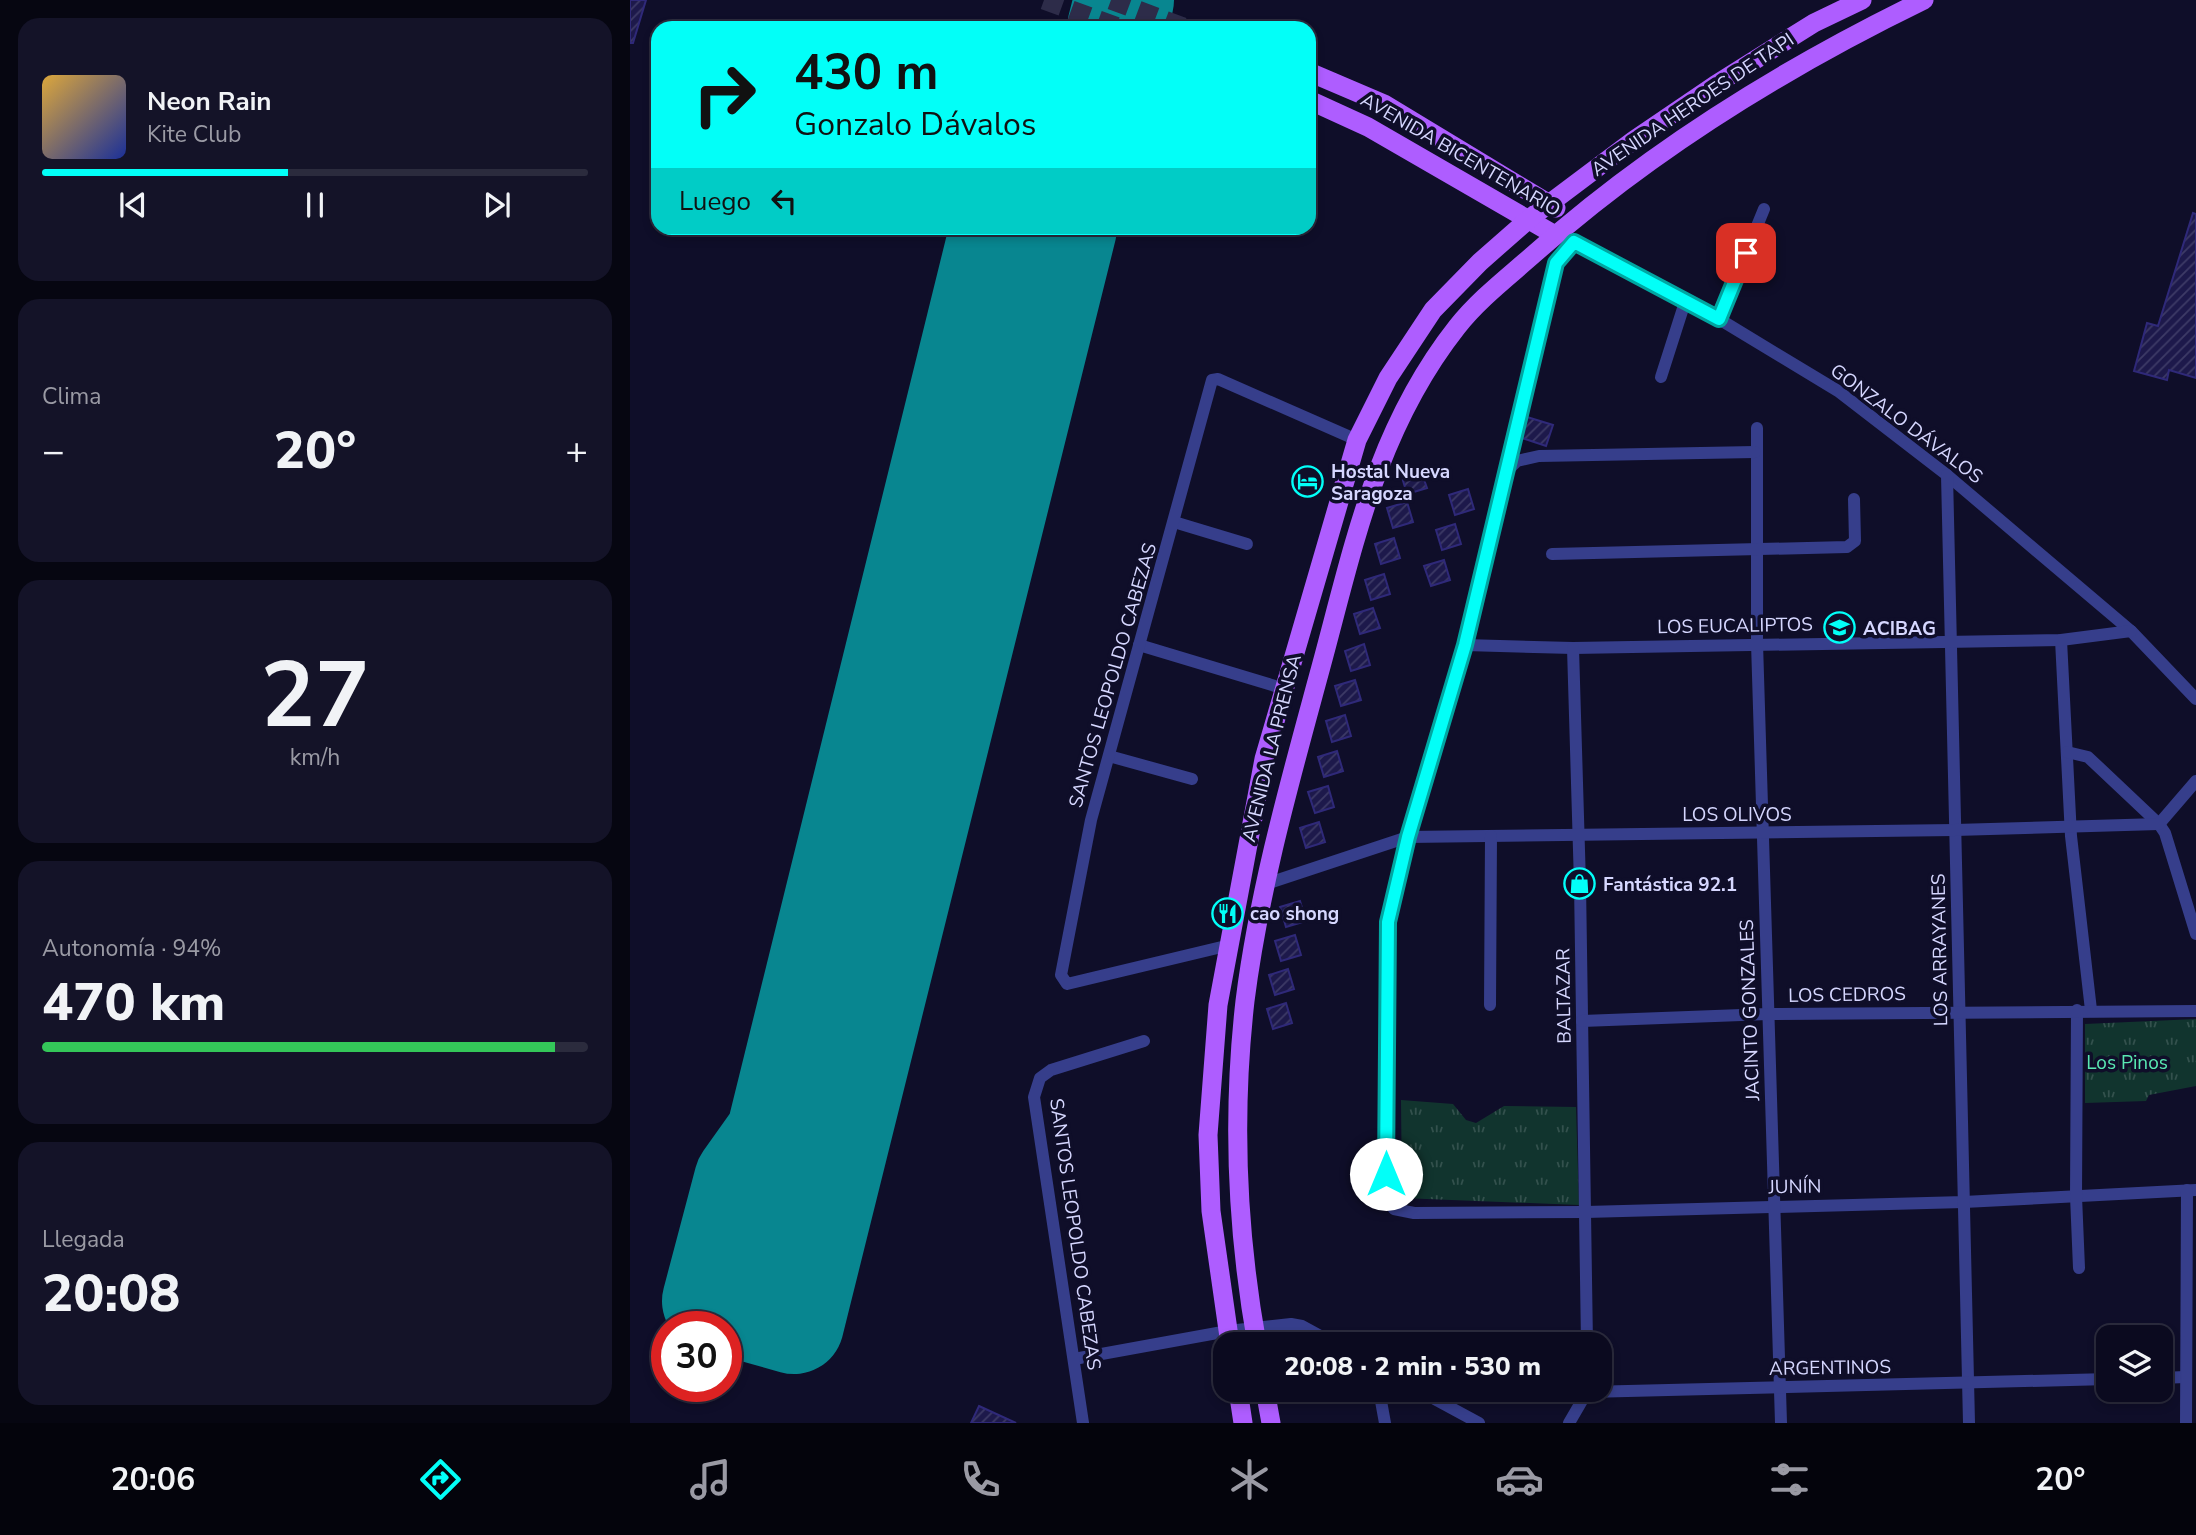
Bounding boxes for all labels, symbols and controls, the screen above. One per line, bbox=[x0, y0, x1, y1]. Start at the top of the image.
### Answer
street label: AVENIDA HEROES DE TAPI bbox=[1586, 27, 1799, 183]
text: 430 m bbox=[794, 39, 938, 106]
icon: right bbox=[679, 49, 770, 140]
text: Neon Rain bbox=[147, 84, 272, 119]
street label: AVENIDA BICENTENARIO bbox=[1356, 87, 1565, 223]
text: Gonzalo Dávalos bbox=[794, 103, 1036, 146]
text: Kite Club bbox=[147, 119, 241, 150]
icon: left bbox=[765, 182, 803, 220]
text: Luego bbox=[679, 184, 751, 219]
icon: previous bbox=[114, 186, 152, 224]
icon: pause bbox=[296, 186, 334, 224]
icon: next bbox=[478, 186, 516, 224]
pin bbox=[1716, 223, 1776, 283]
icon: arrive bbox=[1727, 234, 1765, 272]
street label: GONZALO DÁVALOS bbox=[1825, 358, 1988, 490]
text: Clima bbox=[42, 381, 102, 412]
text: 20° bbox=[274, 415, 356, 486]
text: − bbox=[42, 426, 65, 477]
text: + bbox=[565, 426, 588, 477]
place label: Hostal Nueva Saragoza bbox=[1331, 459, 1450, 507]
hotel icon: Hostal Nueva Saragoza bbox=[1291, 465, 1325, 499]
street label: SANTOS LEOPOLDO CABEZAS bbox=[1063, 540, 1163, 811]
school or university icon: ACIBAG bbox=[1823, 611, 1857, 645]
street label: LOS EUCALIPTOS bbox=[1657, 612, 1813, 640]
place label: ACIBAG bbox=[1863, 616, 1936, 642]
text: 27 bbox=[260, 634, 370, 758]
street label: AVENIDA LA PRENSA bbox=[1236, 652, 1308, 845]
text: km/h bbox=[290, 742, 340, 773]
street label: LOS OLIVOS bbox=[1682, 802, 1792, 828]
shop icon: Fantástica 92.1 bbox=[1563, 867, 1597, 901]
place label: Fantástica 92.1 bbox=[1603, 872, 1737, 898]
street label: LOS ARRAYANES bbox=[1926, 873, 1954, 1027]
restaurant icon: cao shong bbox=[1210, 896, 1244, 930]
place label: cao shong bbox=[1250, 901, 1339, 927]
street label: JACINTO GONZALES bbox=[1734, 919, 1766, 1102]
text: Autonomía · 94% bbox=[42, 933, 222, 964]
street label: BALTAZAR bbox=[1550, 948, 1578, 1044]
text: 470 km bbox=[42, 967, 225, 1038]
street label: LOS CEDROS bbox=[1788, 981, 1906, 1009]
park label: Los Pinos bbox=[2086, 1050, 2168, 1076]
street label: SANTOS LEOPOLDO CABEZAS bbox=[1043, 1097, 1107, 1372]
position arrow bbox=[1349, 1137, 1423, 1211]
street label: JUNÍN bbox=[1767, 1174, 1822, 1200]
text: Llegada bbox=[42, 1224, 125, 1255]
text: 20:08 bbox=[42, 1258, 180, 1329]
speed limit sign: 30 bbox=[651, 1311, 742, 1402]
map controls bbox=[2096, 1325, 2173, 1402]
button: layers bbox=[2096, 1325, 2173, 1402]
text: 20:08 · 2 min · 530 m bbox=[1284, 1349, 1541, 1384]
street label: ARGENTINOS bbox=[1769, 1354, 1891, 1382]
icon: directions bbox=[416, 1455, 465, 1504]
icon: music bbox=[686, 1455, 735, 1504]
icon: phone bbox=[956, 1455, 1005, 1504]
icon: climate bbox=[1225, 1455, 1274, 1504]
icon: car bbox=[1495, 1455, 1544, 1504]
icon: filters bbox=[1765, 1455, 1814, 1504]
text: 20:06 bbox=[110, 1458, 195, 1501]
text: 20° bbox=[2035, 1458, 2085, 1501]

